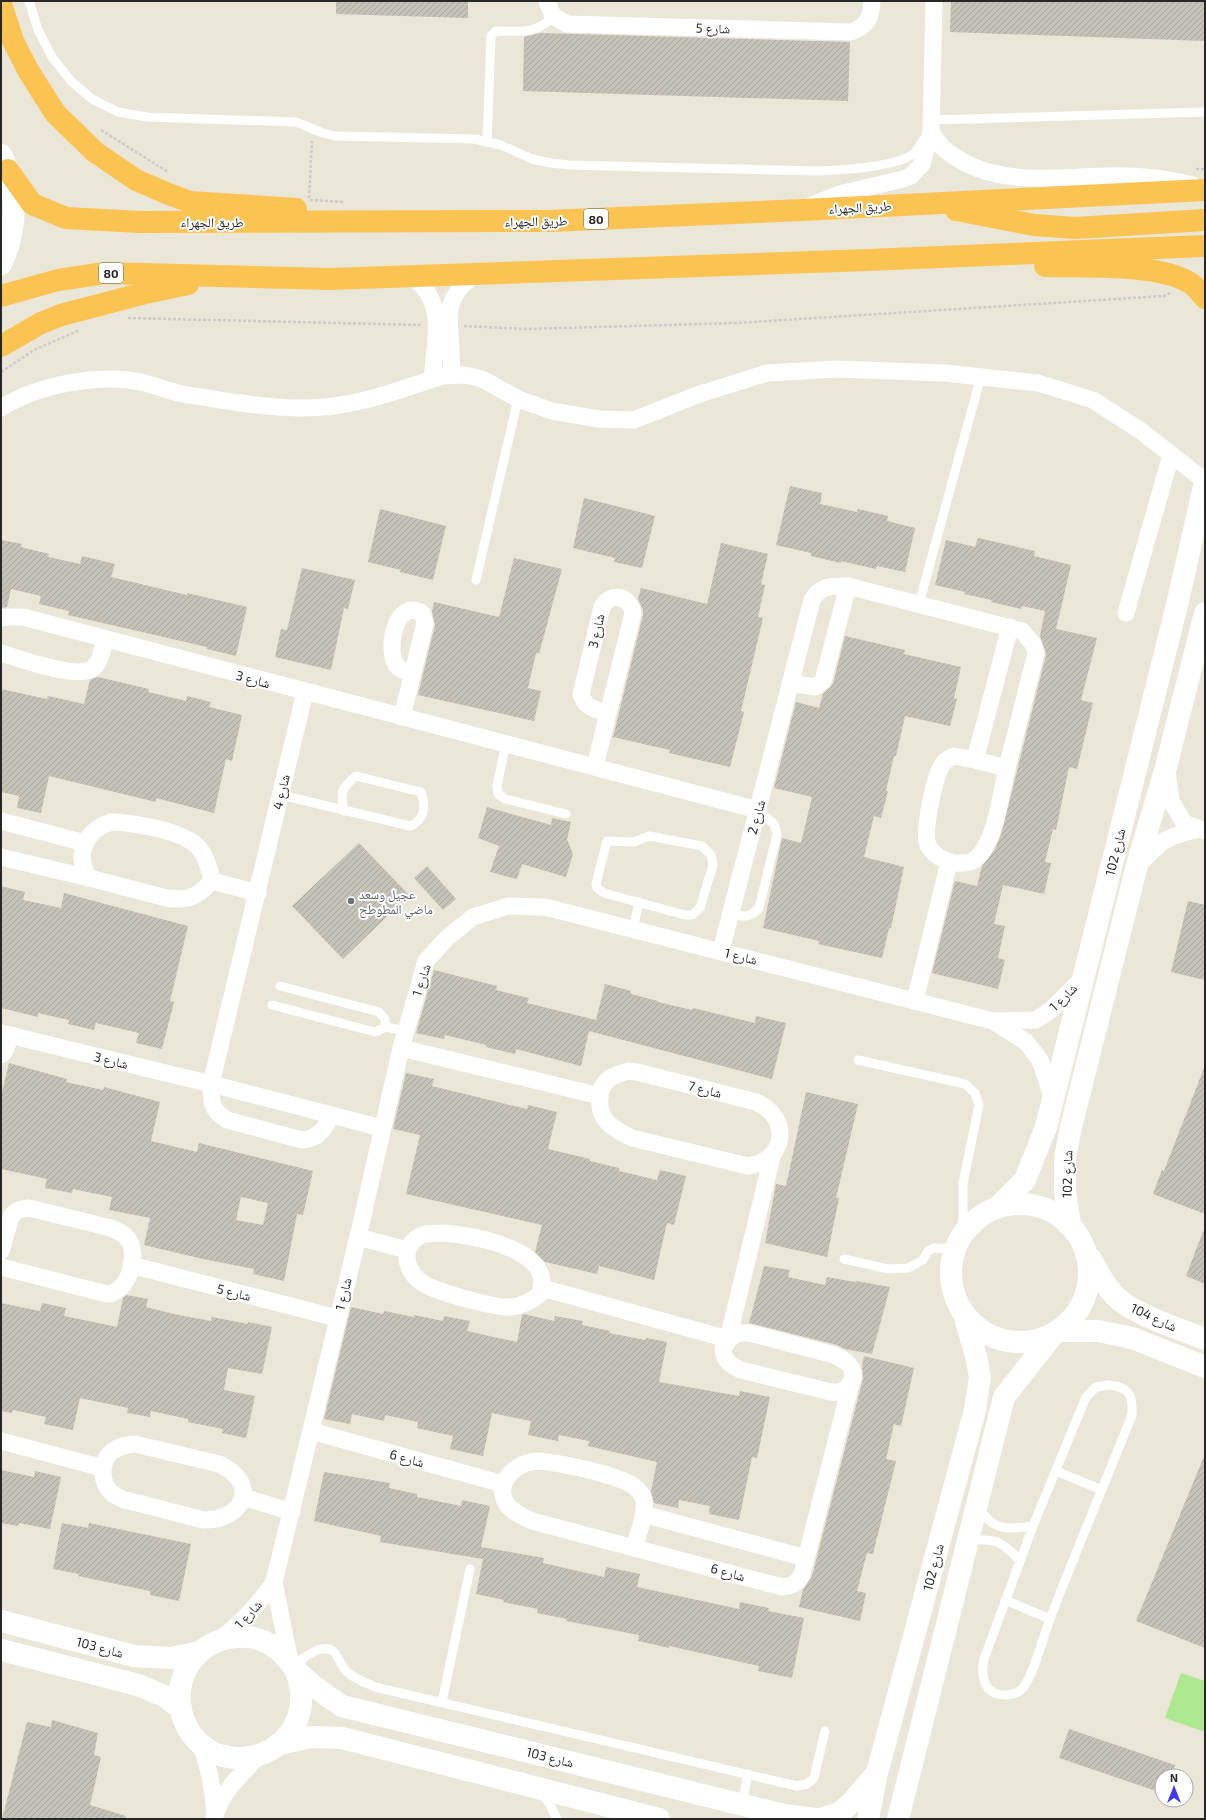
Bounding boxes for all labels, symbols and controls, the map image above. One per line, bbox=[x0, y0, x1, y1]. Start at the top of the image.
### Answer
street label: شارع 5 bbox=[695, 19, 731, 39]
street label: طريق الجهراء bbox=[828, 197, 892, 218]
road number: 80 bbox=[584, 209, 608, 229]
street label: طريق الجهراء bbox=[504, 212, 568, 231]
street label: طريق الجهراء bbox=[180, 214, 244, 231]
road number: 80 bbox=[99, 263, 123, 283]
street label: شارع 3 bbox=[584, 612, 610, 650]
street label: شارع 3 bbox=[234, 667, 272, 693]
street label: شارع 4 bbox=[269, 773, 295, 812]
street label: شارع 2 bbox=[744, 798, 770, 836]
street label: شارع 102 bbox=[1101, 827, 1131, 878]
place label: عجيل وسعد ماضي المطوطح bbox=[359, 886, 433, 920]
marker: عجيل وسعد ماضي المطوطح bbox=[346, 896, 356, 906]
street label: شارع 1 bbox=[723, 944, 759, 970]
street label: شارع 1 bbox=[408, 962, 436, 999]
street label: شارع 1 bbox=[1046, 980, 1082, 1016]
street label: شارع 3 bbox=[92, 1048, 130, 1074]
street label: شارع 7 bbox=[686, 1077, 724, 1103]
street label: شارع 102 bbox=[1059, 1150, 1077, 1198]
street label: شارع 1 bbox=[331, 1276, 357, 1312]
street label: شارع 5 bbox=[215, 1280, 253, 1306]
street label: شارع 104 bbox=[1128, 1299, 1179, 1336]
street label: شارع 6 bbox=[387, 1446, 426, 1472]
street label: شارع 102 bbox=[919, 1542, 949, 1593]
street label: شارع 6 bbox=[708, 1560, 747, 1586]
street label: شارع 1 bbox=[231, 1597, 267, 1633]
street label: شارع 103 bbox=[74, 1633, 125, 1663]
street label: شارع 103 bbox=[524, 1743, 575, 1772]
north arrow bbox=[1154, 1768, 1194, 1808]
text: N bbox=[1170, 1771, 1178, 1784]

